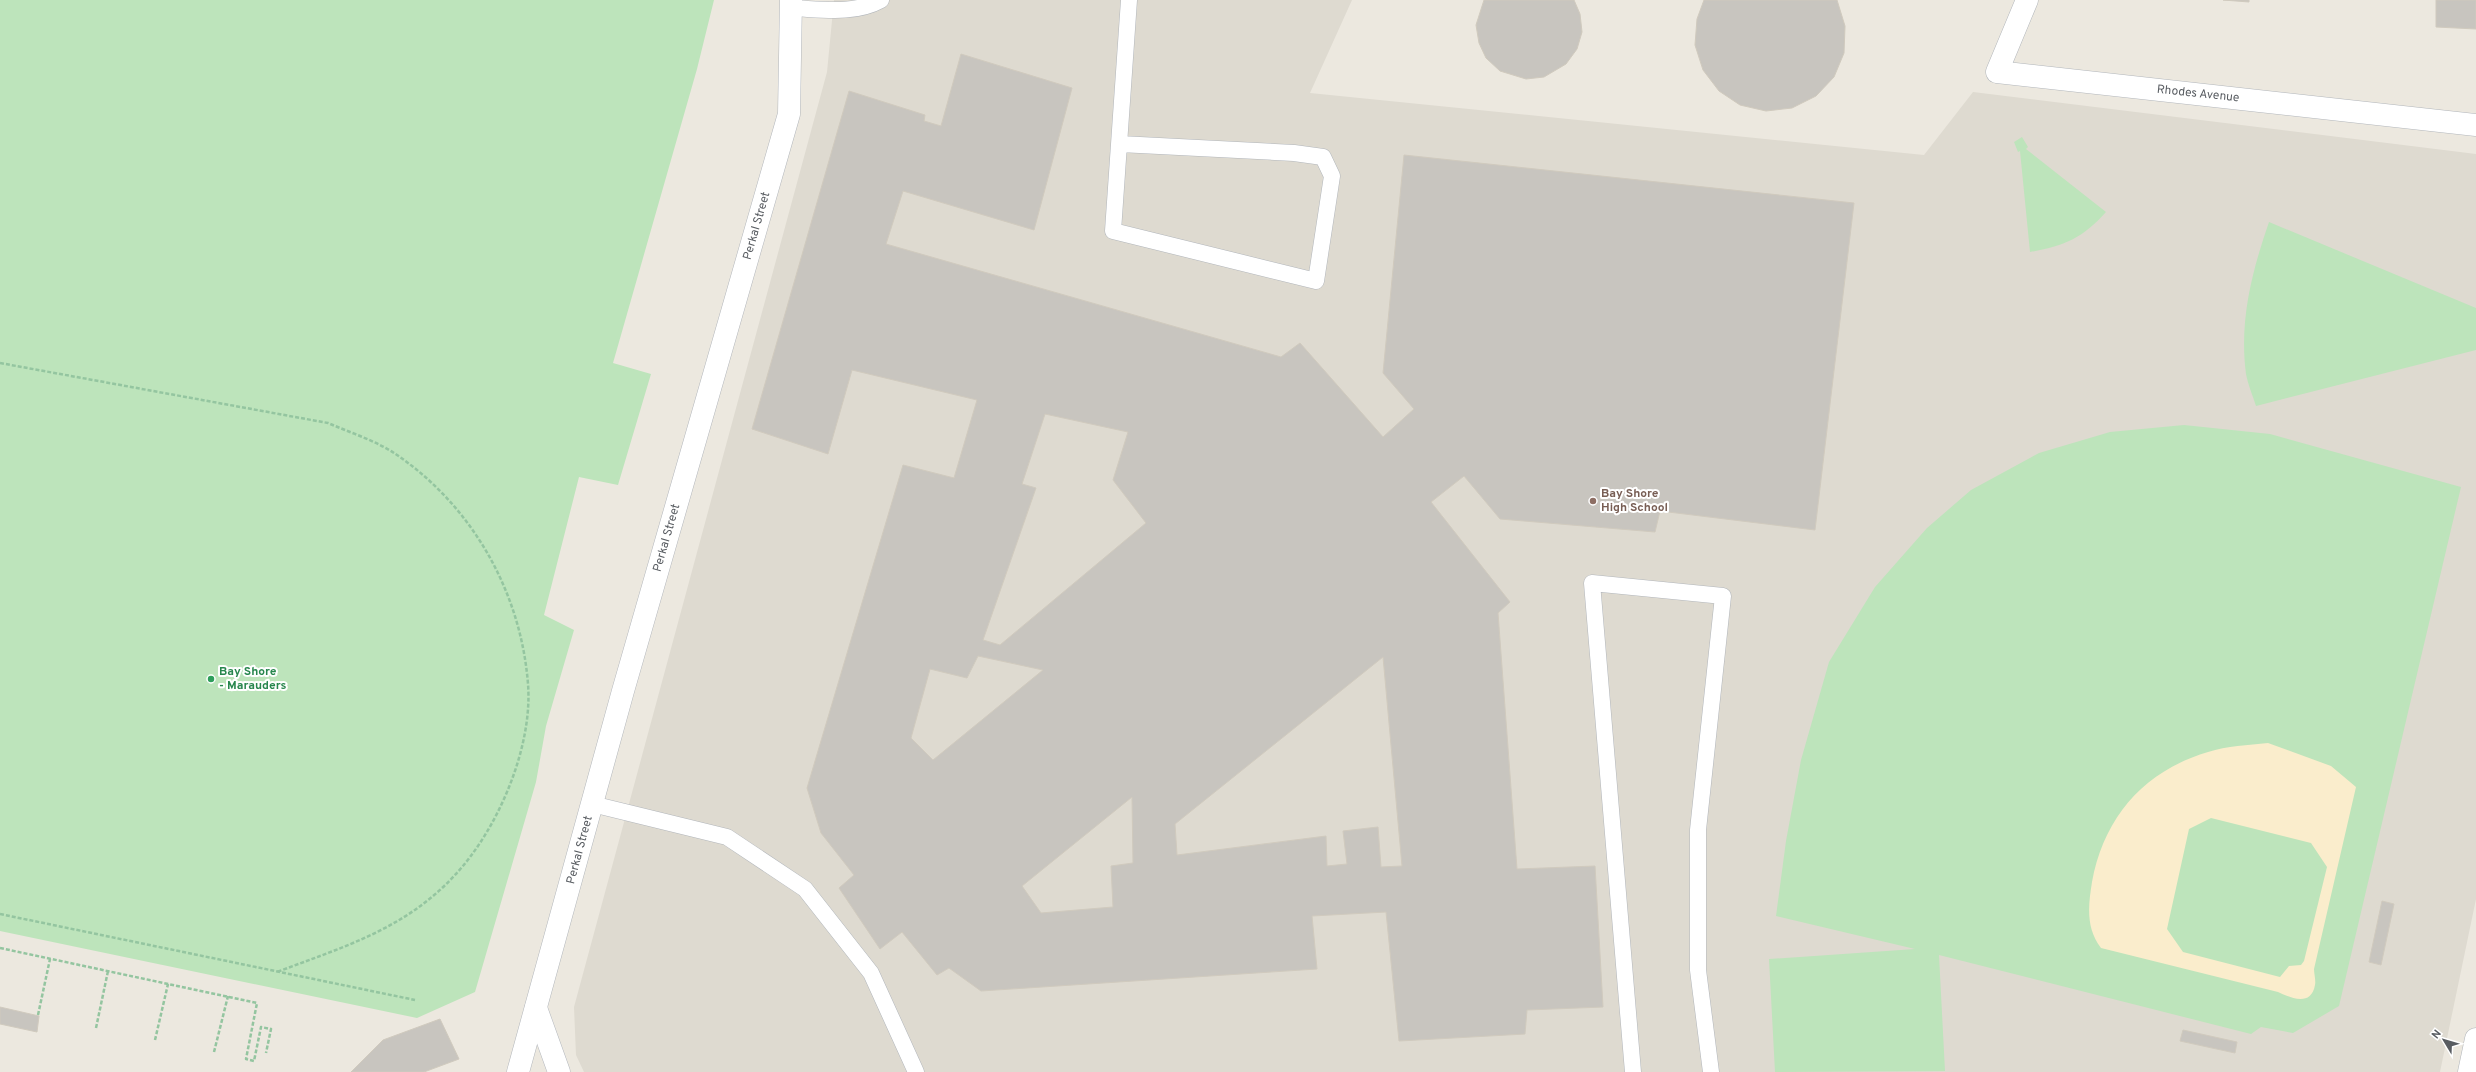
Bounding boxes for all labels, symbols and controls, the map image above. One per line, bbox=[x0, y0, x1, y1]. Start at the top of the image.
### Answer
street label: Rhodes Avenue bbox=[2156, 82, 2240, 106]
street label: Perkal Street bbox=[740, 190, 774, 262]
place label: Bay Shore High School bbox=[1601, 486, 1668, 516]
marker: Bay Shore High School bbox=[1588, 496, 1598, 506]
street label: Perkal Street bbox=[650, 502, 684, 574]
place label: Bay Shore - Marauders bbox=[219, 664, 287, 694]
marker: Bay Shore - Marauders bbox=[206, 674, 216, 684]
street label: Perkal Street bbox=[563, 814, 597, 886]
north arrow bbox=[2424, 1020, 2464, 1060]
text: N bbox=[2429, 1027, 2445, 1042]

